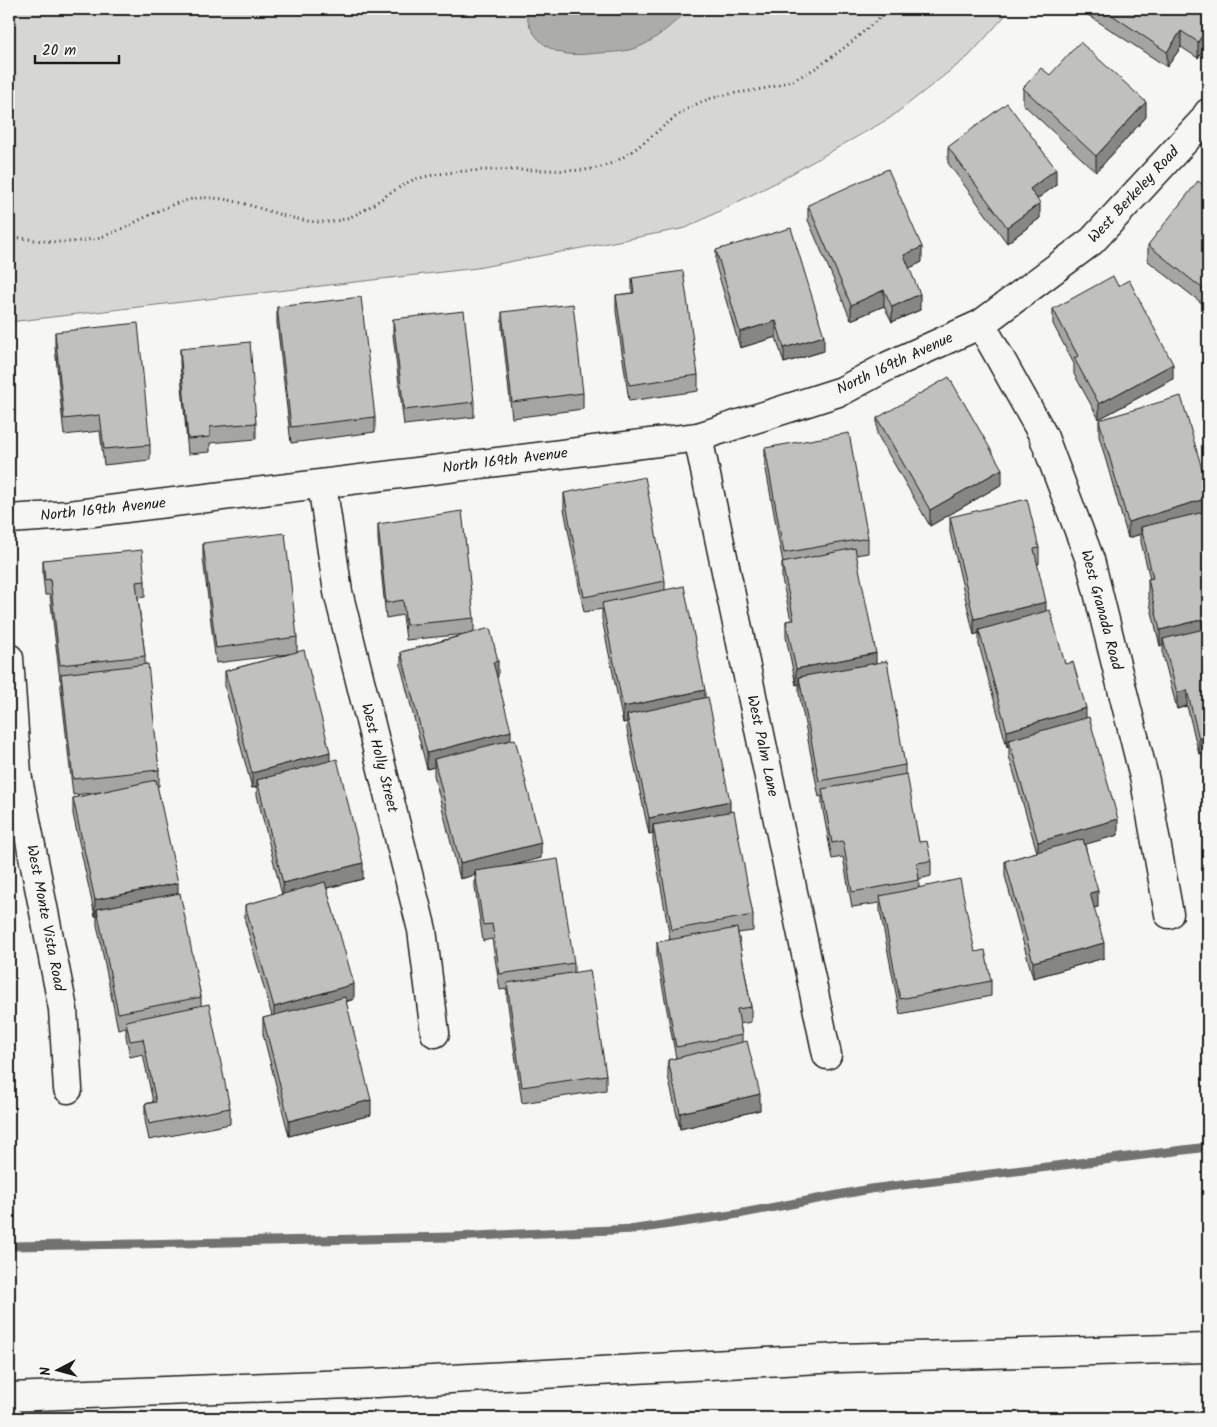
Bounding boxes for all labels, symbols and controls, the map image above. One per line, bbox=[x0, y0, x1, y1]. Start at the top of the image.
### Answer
scale bar bbox=[35, 32, 119, 64]
text: 20 m bbox=[42, 39, 76, 63]
street label: West Berkeley Road bbox=[1082, 141, 1186, 249]
street label: North 169th Avenue bbox=[833, 326, 957, 402]
street label: North 169th Avenue bbox=[441, 441, 569, 481]
street label: North 169th Avenue bbox=[39, 491, 167, 529]
street label: West Granada Road bbox=[1073, 547, 1129, 673]
street label: West Palm Lane bbox=[740, 693, 785, 799]
street label: West Holly Street bbox=[354, 701, 404, 815]
street label: West Monte Vista Road bbox=[19, 843, 71, 994]
north arrow bbox=[32, 1344, 82, 1394]
text: N bbox=[35, 1366, 57, 1377]

